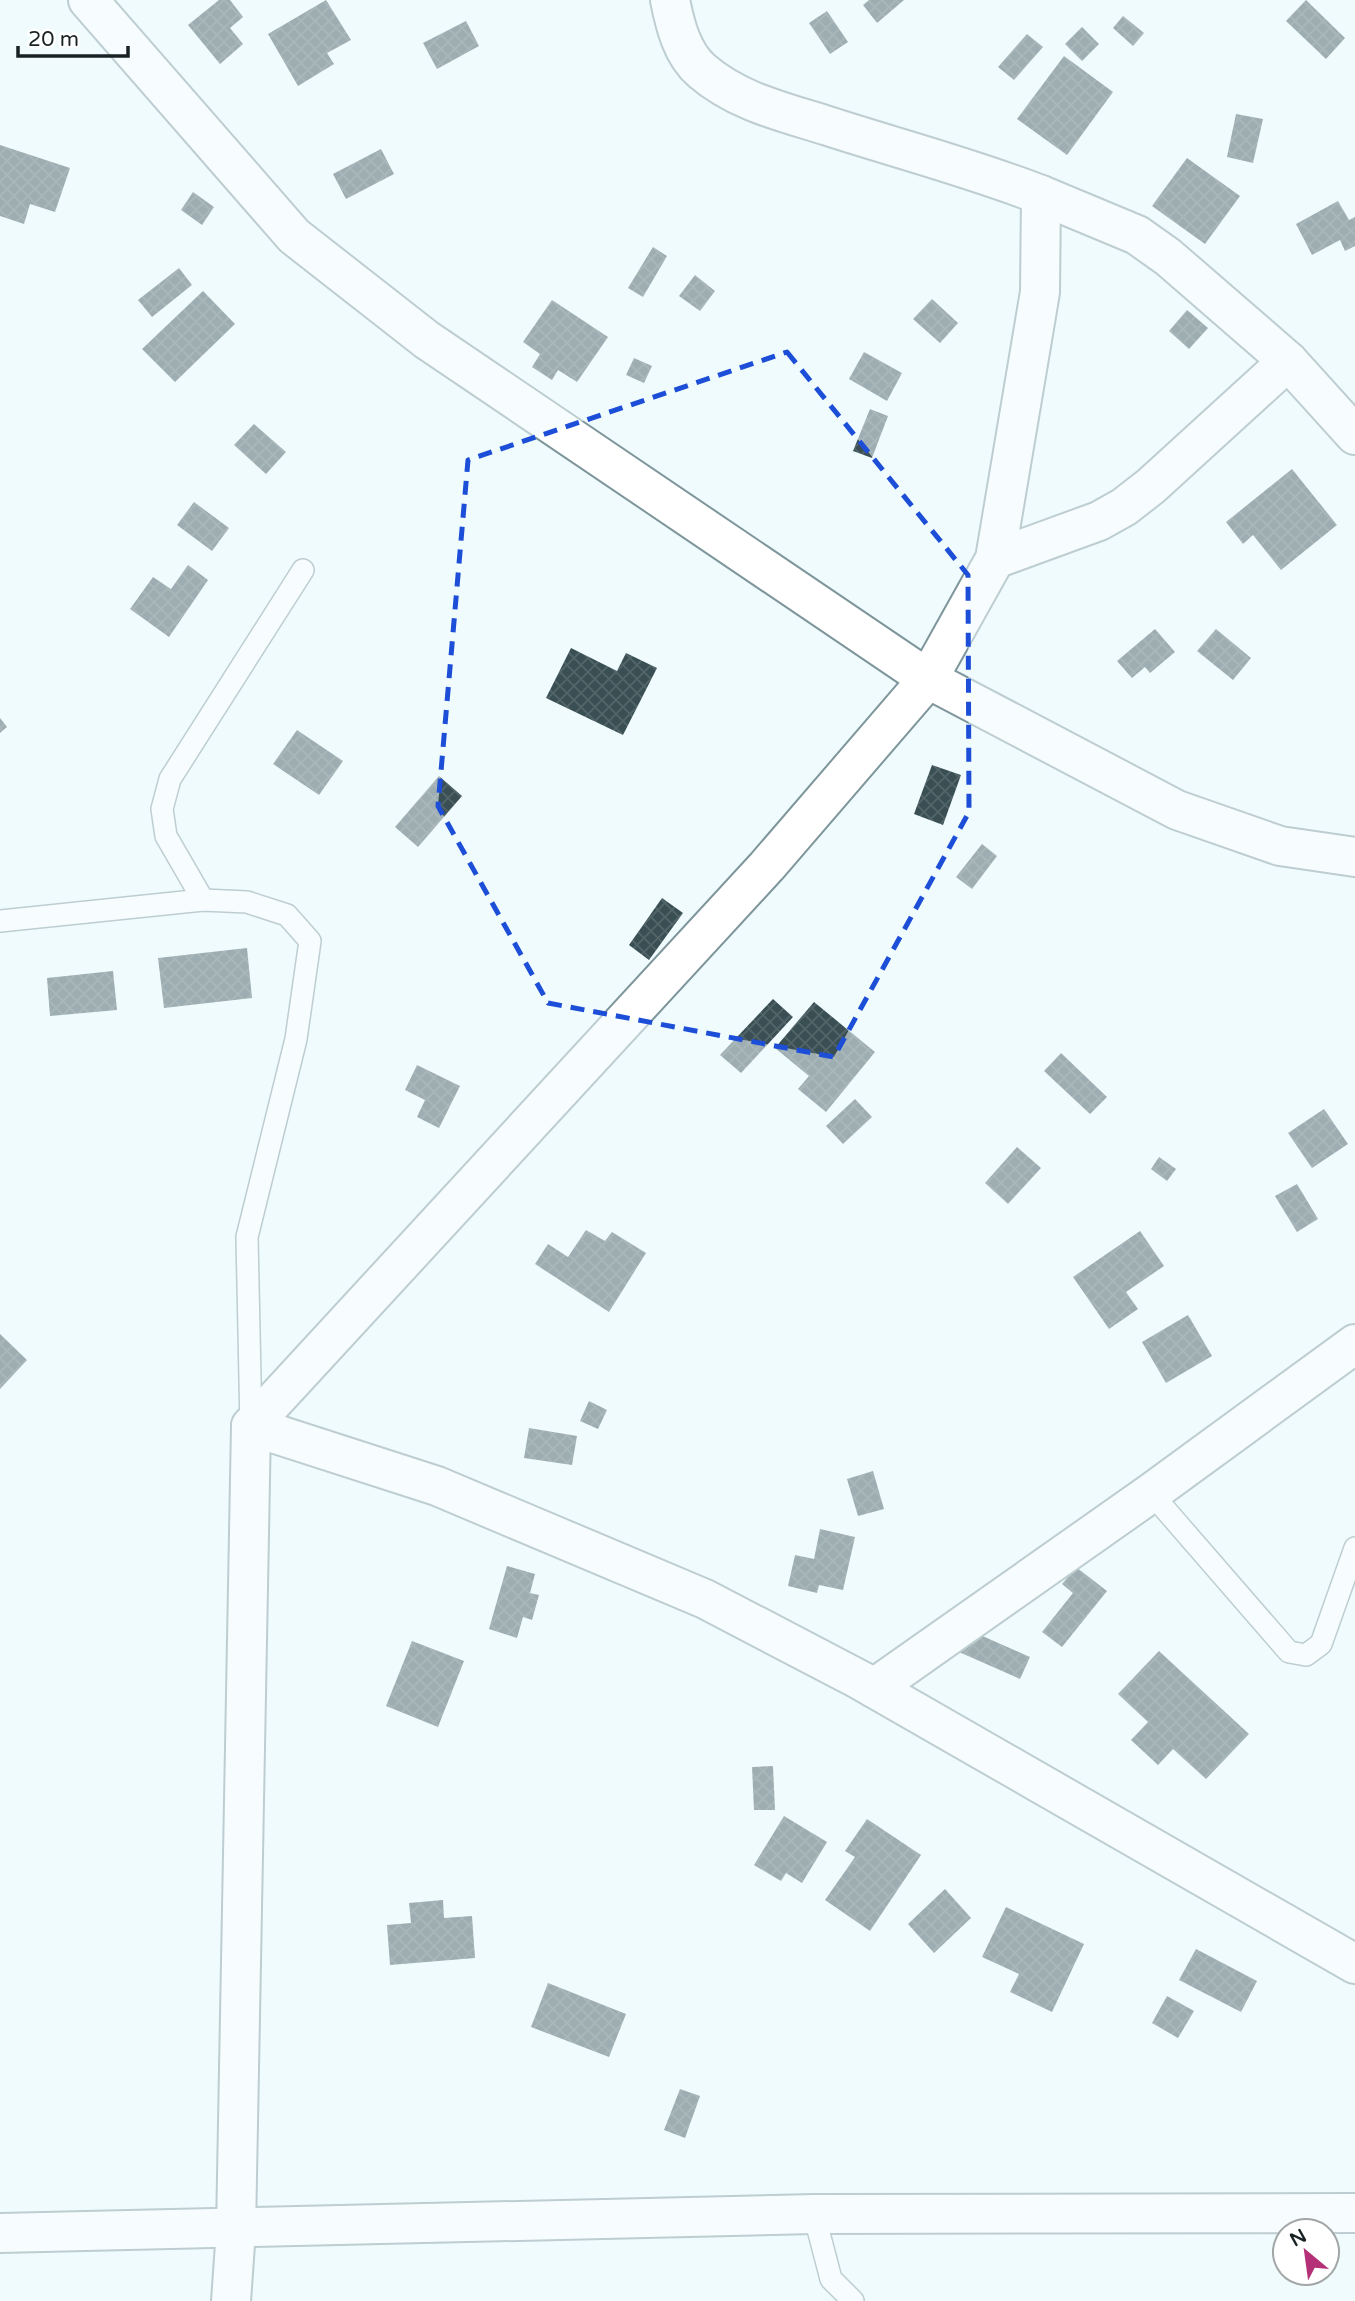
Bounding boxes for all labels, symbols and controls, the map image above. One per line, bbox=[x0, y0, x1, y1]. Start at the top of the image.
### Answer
scale bar bbox=[18, 14, 128, 58]
text: 20 m bbox=[28, 27, 79, 52]
north arrow bbox=[1271, 2217, 1341, 2287]
text: N bbox=[1286, 2225, 1310, 2251]

